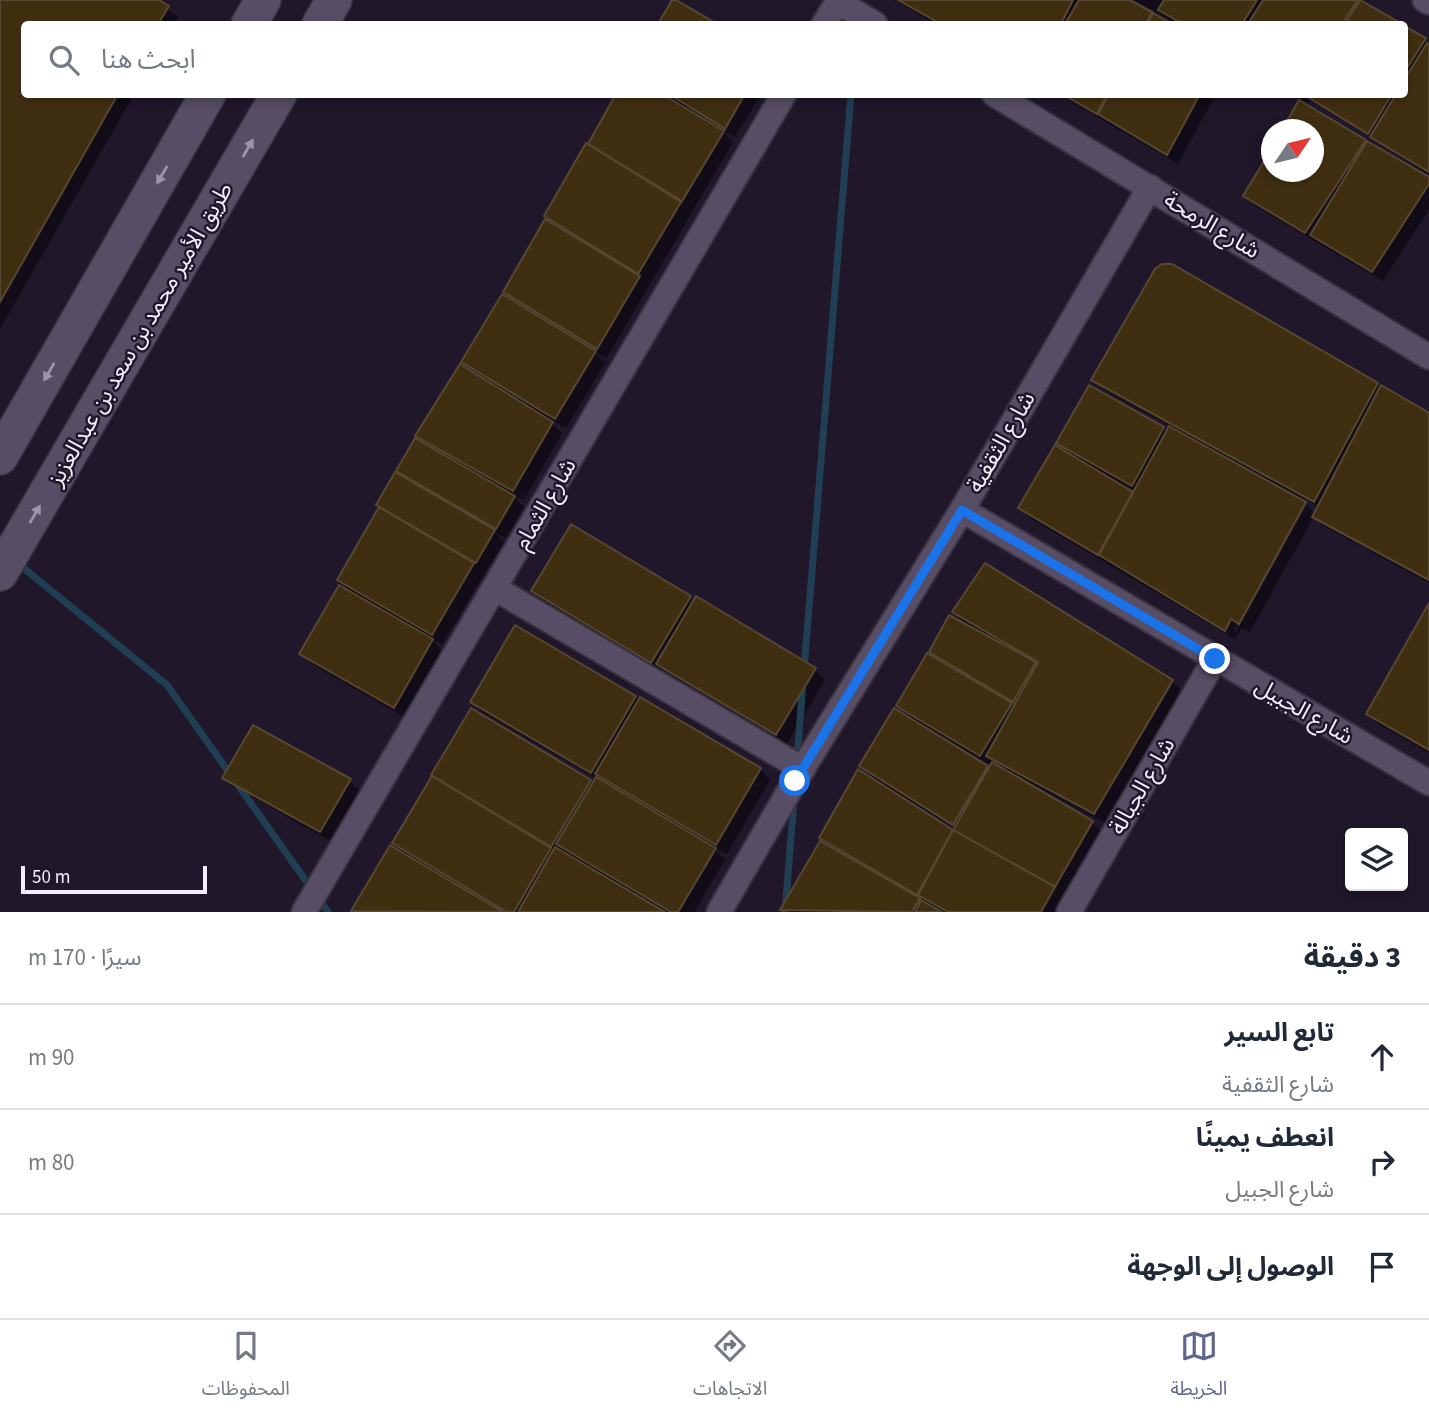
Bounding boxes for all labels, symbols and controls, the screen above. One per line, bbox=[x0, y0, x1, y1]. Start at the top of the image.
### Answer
search box bbox=[21, 21, 1408, 98]
icon: search bbox=[45, 41, 83, 79]
text: ابحث هنا bbox=[101, 41, 196, 78]
north arrow bbox=[1261, 119, 1324, 182]
one-way arrow bbox=[242, 138, 254, 158]
one-way arrow bbox=[156, 165, 168, 185]
street label: طريق الأمير محمد بن سعد بن عبدالعزيز bbox=[39, 176, 241, 493]
street label: شارع الرمحة bbox=[1158, 183, 1266, 267]
one-way arrow bbox=[43, 363, 55, 382]
street label: شارع الثقفية bbox=[959, 385, 1043, 499]
street label: شارع الثمام bbox=[506, 452, 585, 556]
one-way arrow bbox=[28, 504, 41, 523]
route end bbox=[1199, 643, 1230, 674]
street label: شارع الجبيل bbox=[1249, 670, 1359, 752]
street label: شارع الجبالة bbox=[1101, 731, 1183, 841]
route start bbox=[779, 765, 810, 796]
map controls bbox=[1345, 828, 1408, 891]
button: layers bbox=[1345, 828, 1408, 891]
scale bar bbox=[21, 863, 206, 895]
text: 50 m bbox=[32, 864, 70, 891]
text: 3 دقيقة bbox=[1304, 936, 1401, 979]
text: سيرًا · 170 m bbox=[28, 941, 142, 974]
text: تابع السير bbox=[1224, 1014, 1334, 1051]
icon: ahead bbox=[1363, 1038, 1401, 1076]
text: 90 m bbox=[28, 1041, 75, 1074]
text: شارع الثقفية bbox=[1222, 1068, 1334, 1101]
text: انعطف يمينًا bbox=[1196, 1119, 1334, 1156]
icon: right bbox=[1363, 1143, 1401, 1181]
text: 80 m bbox=[28, 1146, 75, 1179]
text: شارع الجبيل bbox=[1225, 1173, 1334, 1206]
text: الوصول إلى الوجهة bbox=[1127, 1248, 1334, 1285]
icon: arrive bbox=[1363, 1248, 1401, 1286]
tab: المحفوظات bbox=[202, 1327, 290, 1409]
tab: الاتجاهات bbox=[693, 1327, 767, 1409]
tab: الخريطة bbox=[1170, 1327, 1227, 1409]

